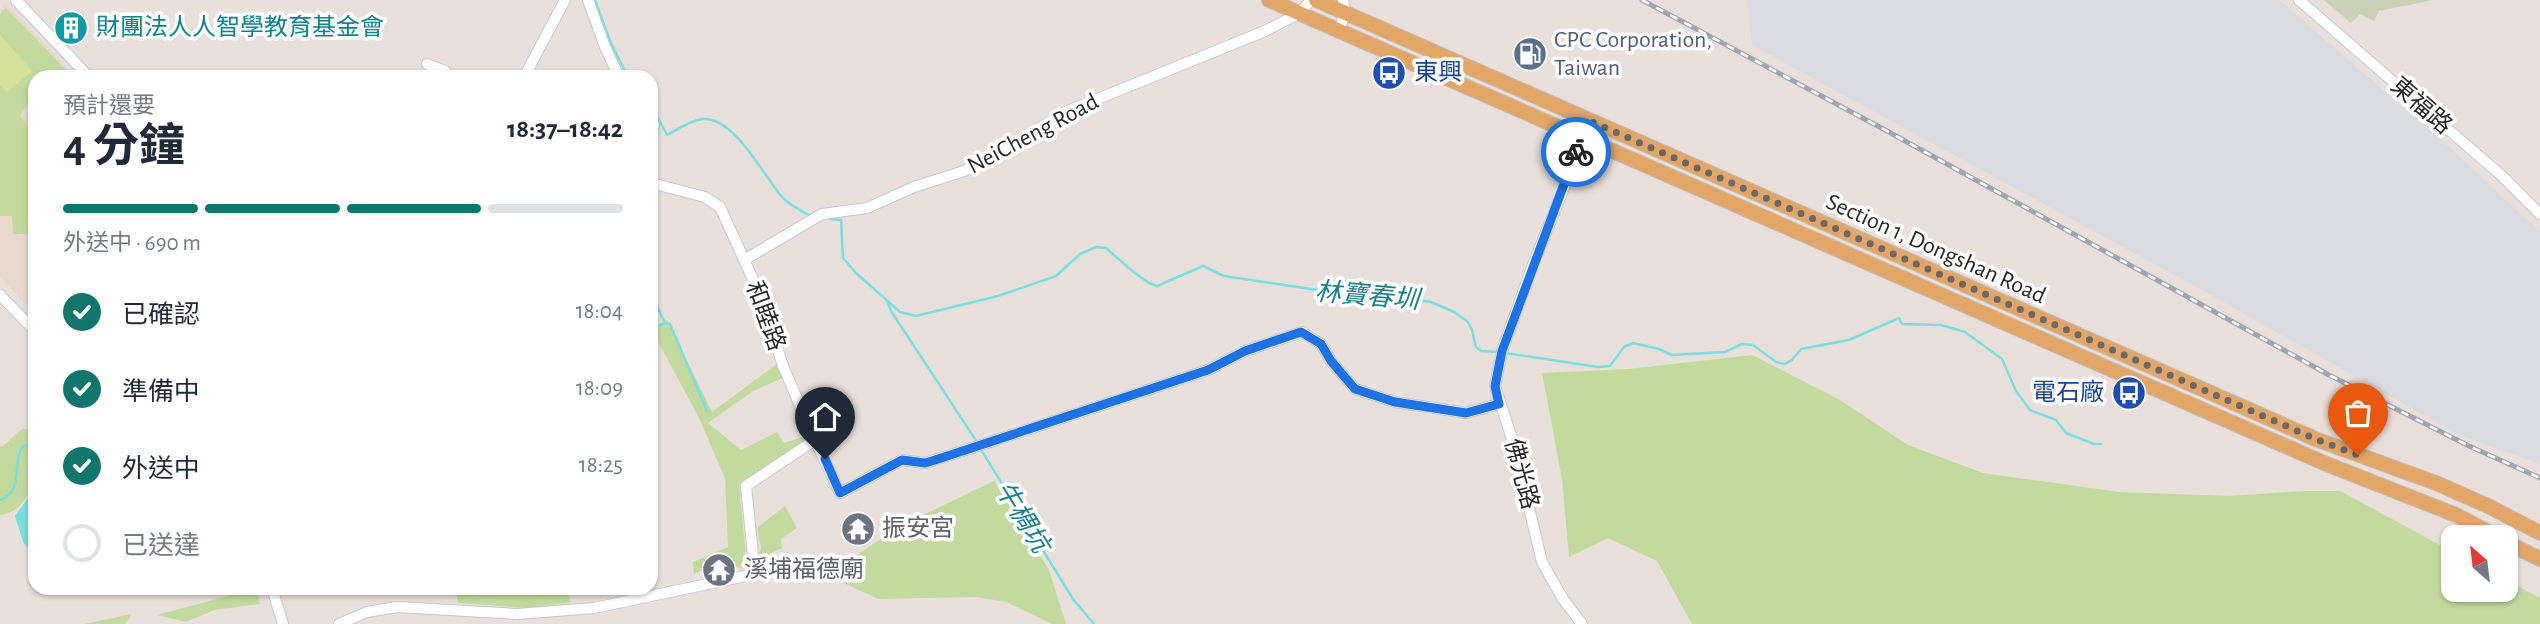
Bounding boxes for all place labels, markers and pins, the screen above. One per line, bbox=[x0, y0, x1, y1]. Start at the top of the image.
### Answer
building icon: 財團法人人智學教育基金會 bbox=[52, 9, 90, 47]
place label: 財團法人人智學教育基金會 bbox=[96, 14, 384, 40]
place label: CPC Corporation, Taiwan bbox=[1554, 28, 1712, 80]
fuel station icon: CPC Corporation, Taiwan bbox=[1511, 35, 1549, 73]
bus stop icon: 東興 bbox=[1370, 54, 1408, 92]
place label: 東興 bbox=[1414, 59, 1462, 85]
bus stop icon: 電石廠 bbox=[2110, 374, 2148, 412]
place label: 電石廠 bbox=[2032, 379, 2104, 405]
pin bbox=[2328, 383, 2388, 455]
pin bbox=[795, 387, 855, 459]
temple icon: 振安宮 bbox=[839, 510, 877, 548]
place label: 振安宮 bbox=[882, 515, 954, 541]
temple icon: 溪埔福德廟 bbox=[700, 551, 738, 589]
place label: 溪埔福德廟 bbox=[744, 556, 864, 582]

